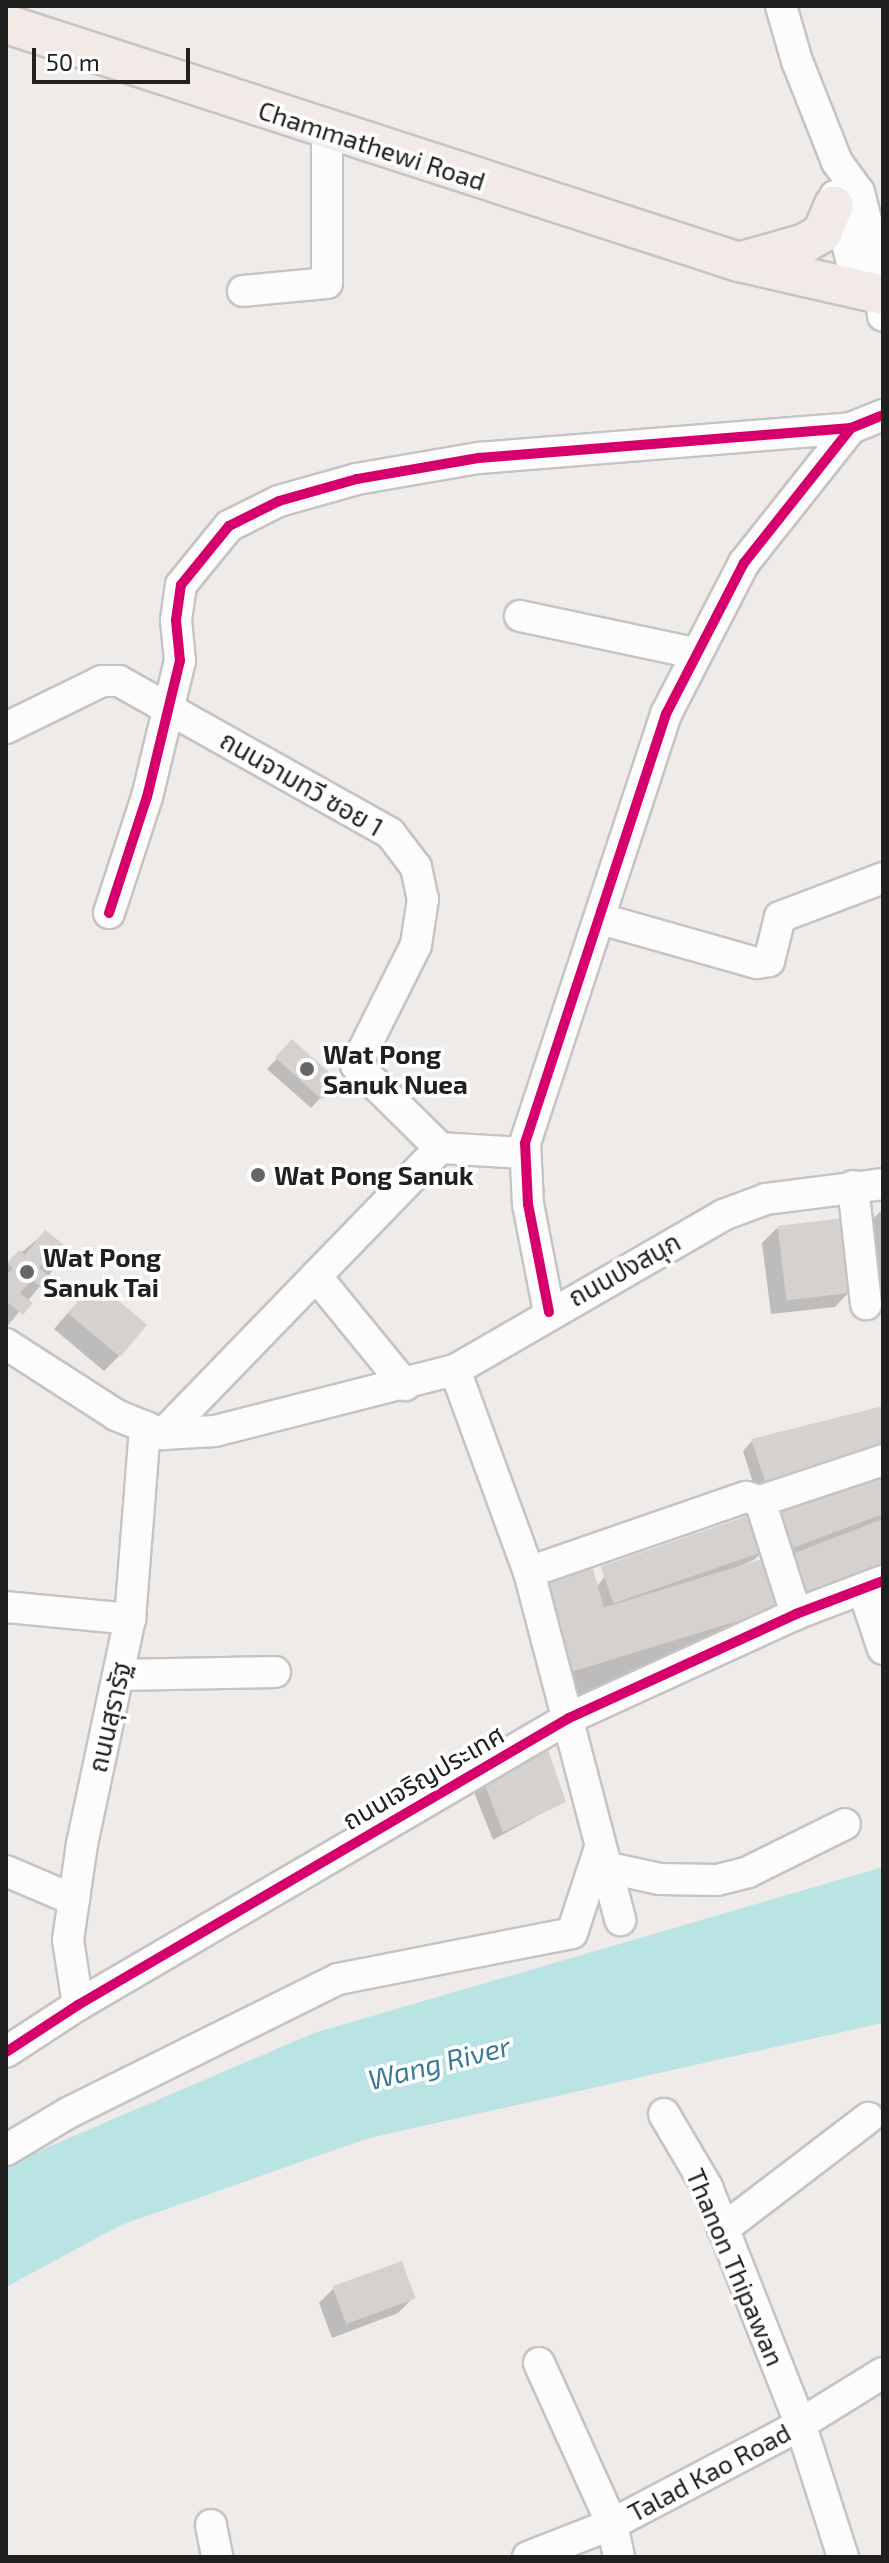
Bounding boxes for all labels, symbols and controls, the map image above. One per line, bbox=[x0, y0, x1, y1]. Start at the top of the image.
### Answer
scale bar bbox=[36, 32, 194, 82]
text: 50 m bbox=[46, 47, 100, 76]
street label: Chammathewi Road bbox=[255, 94, 489, 196]
street label: ถนนจามทวี ซอย 1 bbox=[215, 724, 389, 842]
place label: Wat Pong Sanuk Nuea bbox=[323, 1038, 468, 1100]
marker: Wat Pong Sanuk Nuea bbox=[298, 1060, 316, 1078]
place label: Wat Pong Sanuk bbox=[274, 1159, 473, 1191]
marker: Wat Pong Sanuk bbox=[249, 1166, 267, 1184]
street label: ถนนปงสนุก bbox=[562, 1225, 686, 1313]
place label: Wat Pong Sanuk Tai bbox=[43, 1241, 161, 1302]
marker: Wat Pong Sanuk Tai bbox=[18, 1263, 36, 1281]
street label: ถนนสุรารัฐ bbox=[81, 1659, 137, 1775]
street label: ถนนเจริญประเทศ bbox=[337, 1718, 509, 1836]
water label: Wang River bbox=[364, 2028, 514, 2096]
street label: Thanon Thipawan bbox=[680, 2163, 792, 2371]
street label: Talad Kao Road bbox=[622, 2416, 796, 2528]

